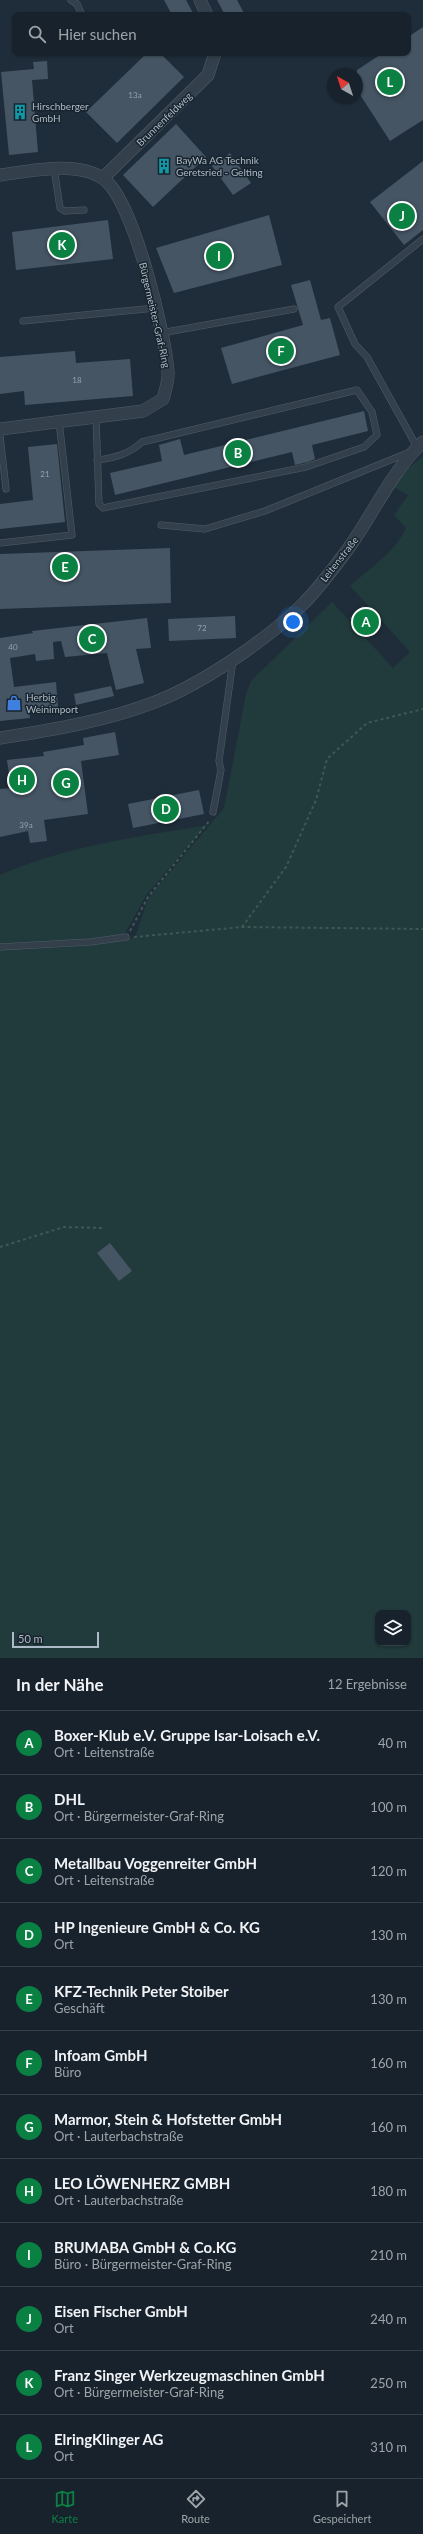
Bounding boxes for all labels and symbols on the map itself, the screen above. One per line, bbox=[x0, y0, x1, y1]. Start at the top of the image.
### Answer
pin: L bbox=[377, 67, 403, 97]
north arrow bbox=[327, 68, 363, 104]
house number: 13a bbox=[128, 90, 142, 100]
street label: Brunnenfeldweg bbox=[134, 90, 194, 148]
place label: Hirschberger GmbH bbox=[32, 100, 89, 124]
building icon: Hirschberger GmbH bbox=[11, 103, 29, 121]
place label: BayWa AG Technik Geretsried - Gelting bbox=[176, 154, 263, 178]
building icon: BayWa AG Technik Geretsried - Gelting bbox=[155, 157, 173, 175]
pin: J bbox=[389, 201, 415, 231]
pin: K bbox=[49, 230, 75, 260]
pin: I bbox=[206, 241, 232, 271]
street label: Bürgermeister-Graf-Ring bbox=[137, 261, 173, 369]
pin: F bbox=[268, 336, 294, 366]
house number: 18 bbox=[72, 375, 82, 385]
pin: B bbox=[225, 438, 251, 468]
house number: 21 bbox=[40, 469, 50, 479]
street label: Leitenstraße bbox=[318, 534, 360, 584]
pin: E bbox=[52, 552, 78, 582]
pin: A bbox=[353, 607, 379, 637]
your location bbox=[283, 612, 303, 632]
house number: 72 bbox=[197, 623, 207, 633]
pin: C bbox=[79, 624, 105, 654]
house number: 40 bbox=[8, 642, 18, 652]
place label: Herbig Weinimport bbox=[26, 691, 79, 715]
shop icon: Herbig Weinimport bbox=[5, 694, 23, 712]
pin: H bbox=[9, 765, 35, 795]
pin: G bbox=[53, 768, 79, 798]
pin: D bbox=[153, 794, 179, 824]
house number: 39a bbox=[19, 820, 33, 830]
scale bar bbox=[12, 1630, 99, 1649]

